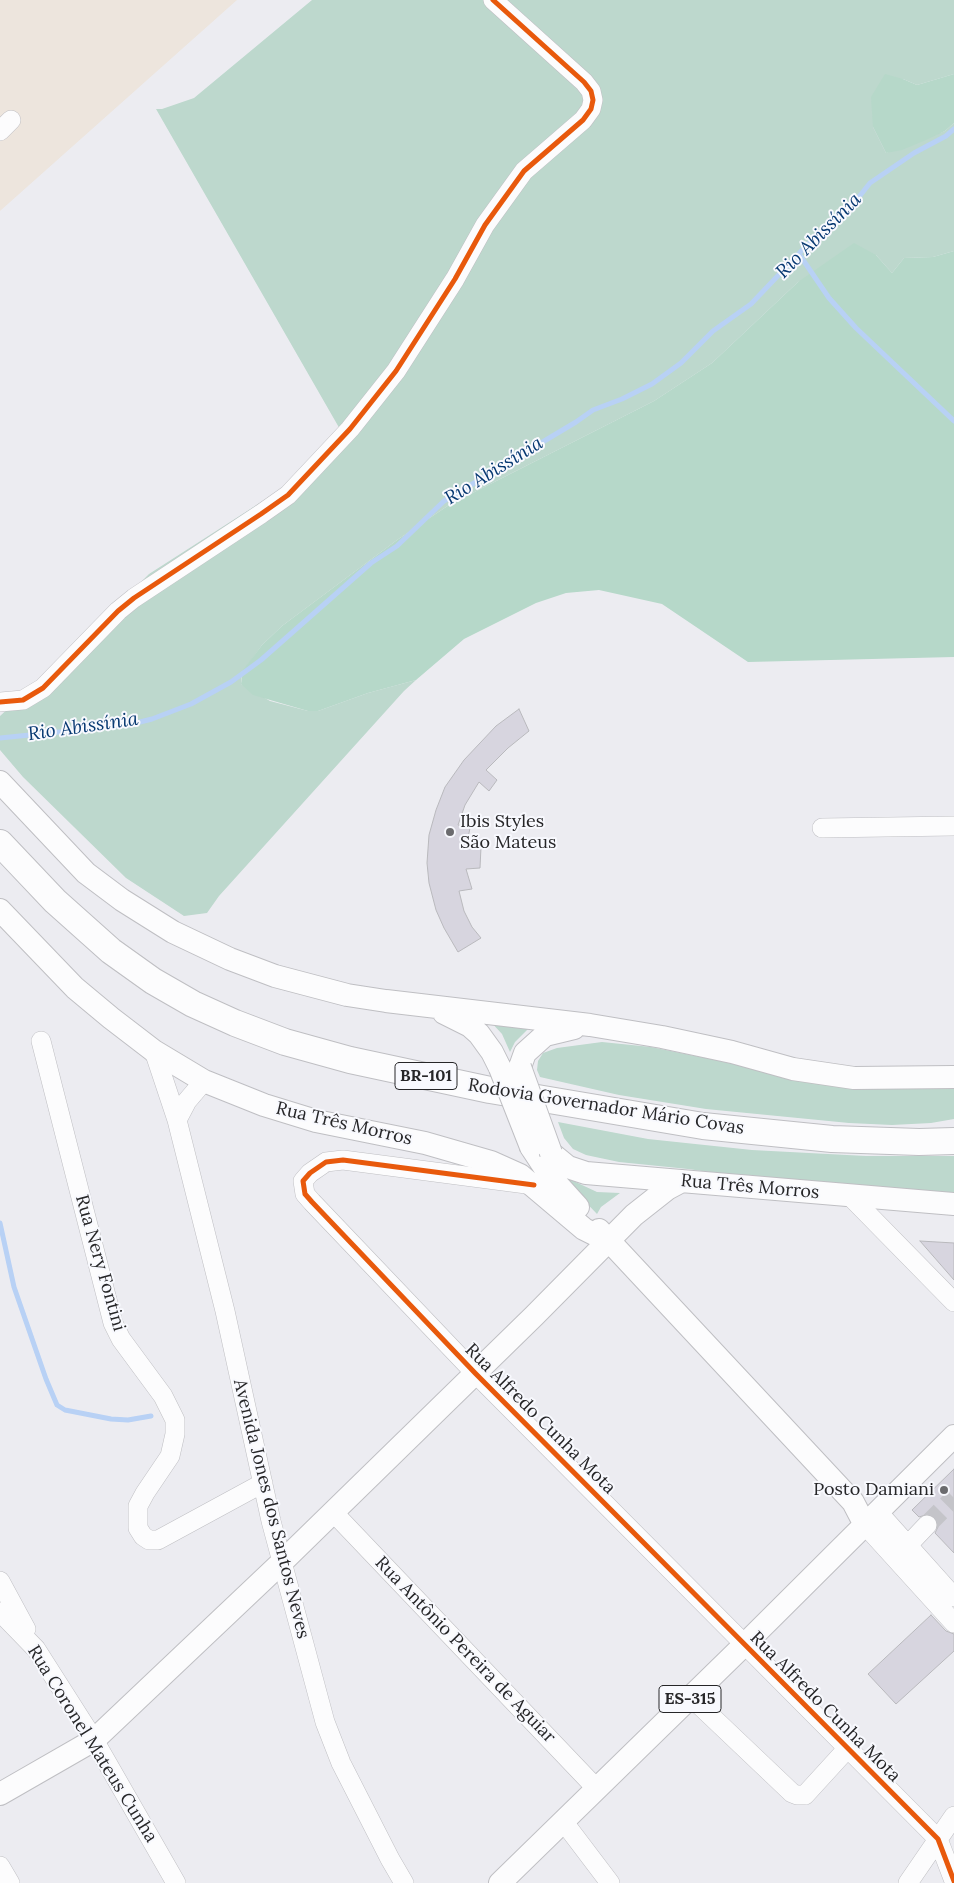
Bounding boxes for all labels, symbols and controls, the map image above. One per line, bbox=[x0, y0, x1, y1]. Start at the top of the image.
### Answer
water label: Rio Abissínia bbox=[772, 189, 866, 283]
water label: Rio Abissínia bbox=[441, 432, 547, 510]
water label: Rio Abissínia bbox=[26, 708, 140, 746]
place label: Ibis Styles São Mateus bbox=[460, 811, 556, 854]
marker: Ibis Styles São Mateus bbox=[444, 826, 456, 838]
road number: BR-101 bbox=[395, 1062, 457, 1090]
street label: Rodovia Governador Mário Covas bbox=[466, 1074, 746, 1140]
street label: Rua Três Morros bbox=[274, 1098, 414, 1150]
street label: Rua Três Morros bbox=[680, 1170, 820, 1204]
street label: Rua Nery Fontini bbox=[70, 1192, 130, 1334]
street label: Rua Alfredo Cunha Mota bbox=[460, 1339, 620, 1499]
street label: Avenida Jones dos Santos Neves bbox=[228, 1377, 314, 1641]
place label: Posto Damiani bbox=[813, 1479, 934, 1501]
marker: Posto Damiani bbox=[938, 1484, 950, 1496]
street label: Rua Antônio Pereira de Aguiar bbox=[370, 1552, 560, 1748]
street label: Rua Alfredo Cunha Mota bbox=[745, 1627, 905, 1787]
street label: Rua Coronel Mateus Cunha bbox=[22, 1641, 162, 1847]
road number: ES-315 bbox=[659, 1686, 721, 1712]

